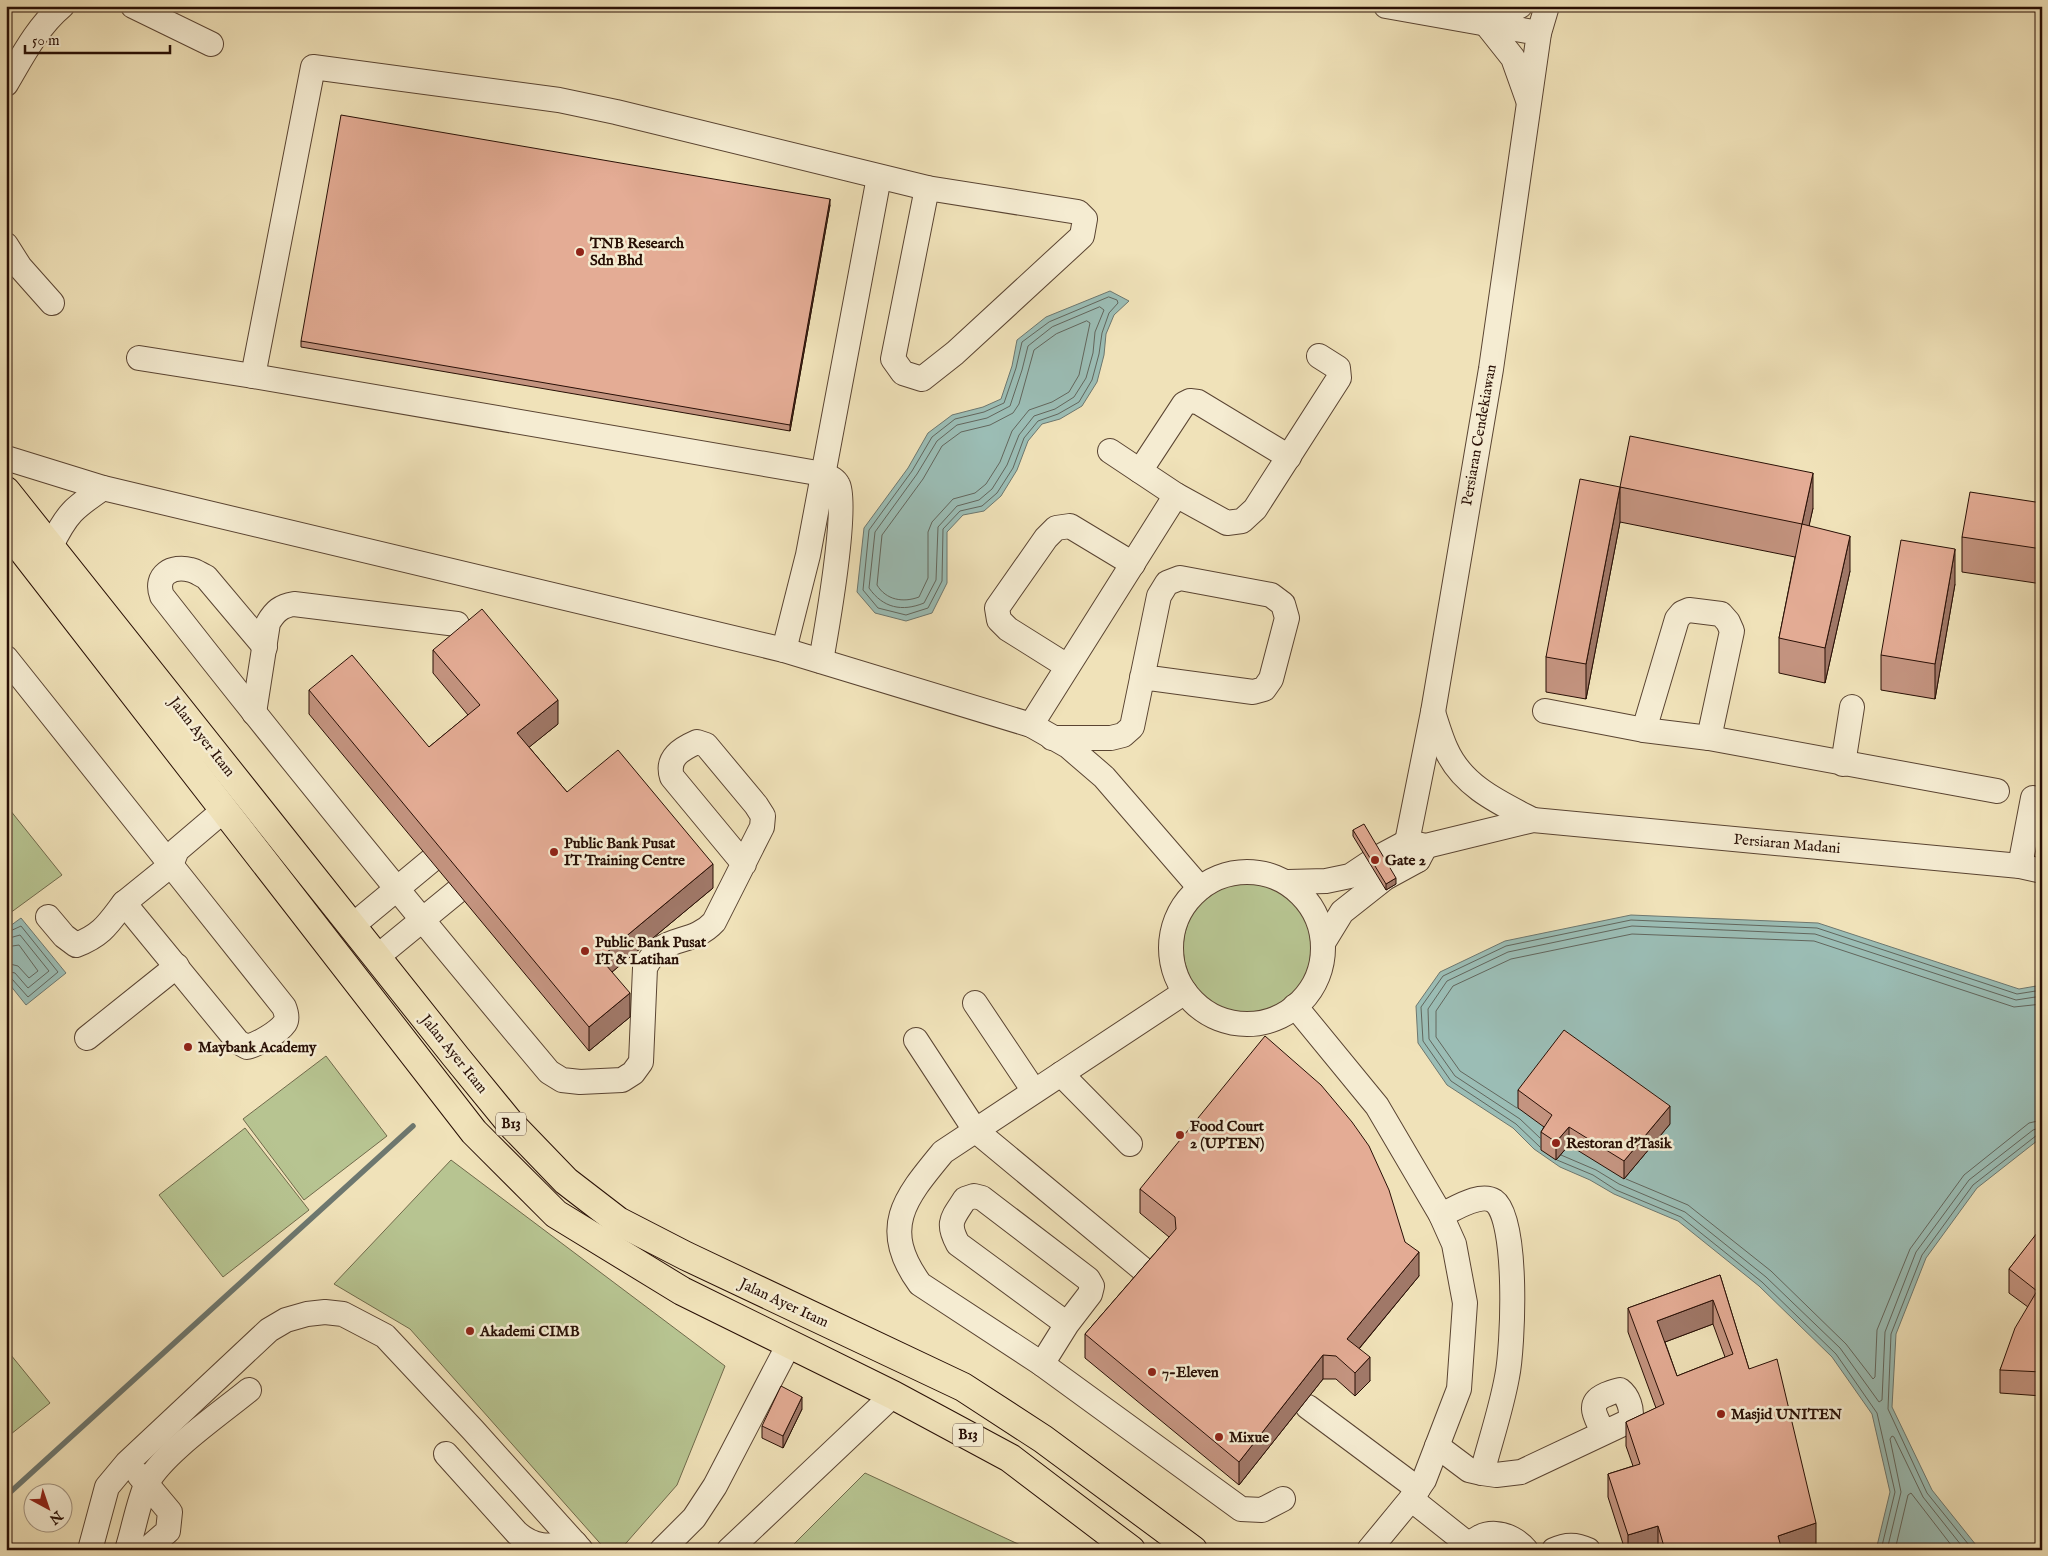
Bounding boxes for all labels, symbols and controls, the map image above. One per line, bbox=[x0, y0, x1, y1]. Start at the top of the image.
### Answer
scale bar bbox=[25, 22, 170, 54]
text: 50 m bbox=[32, 31, 60, 50]
place label: TNB Research Sdn Bhd bbox=[589, 234, 685, 270]
marker: TNB Research Sdn Bhd bbox=[574, 246, 586, 258]
street label: Persiaran Cendekiawan bbox=[1457, 363, 1501, 507]
street label: Jalan Ayer Itam bbox=[164, 692, 239, 781]
street label: Persiaran Madani bbox=[1733, 830, 1841, 858]
place label: Public Bank Pusat IT Training Centre bbox=[564, 834, 685, 870]
marker: Public Bank Pusat IT Training Centre bbox=[548, 846, 560, 858]
place label: Gate 2 bbox=[1385, 851, 1426, 870]
marker: Gate 2 bbox=[1369, 854, 1381, 866]
place label: Public Bank Pusat IT & Latihan bbox=[595, 933, 707, 969]
marker: Public Bank Pusat IT & Latihan bbox=[579, 945, 591, 957]
street label: Jalan Ayer Itam bbox=[415, 1009, 492, 1098]
place label: Maybank Academy bbox=[198, 1038, 317, 1057]
marker: Maybank Academy bbox=[182, 1041, 194, 1053]
road number: B13 bbox=[496, 1112, 526, 1136]
place label: Food Court 2 (UPTEN) bbox=[1190, 1117, 1265, 1153]
marker: Food Court 2 (UPTEN) bbox=[1174, 1129, 1186, 1141]
place label: Restoran d'Tasik bbox=[1566, 1134, 1673, 1153]
marker: Restoran d'Tasik bbox=[1550, 1137, 1562, 1149]
street label: Jalan Ayer Itam bbox=[735, 1273, 832, 1332]
place label: Akademi CIMB bbox=[479, 1322, 580, 1341]
marker: Akademi CIMB bbox=[464, 1325, 476, 1337]
place label: 7-Eleven bbox=[1162, 1363, 1219, 1382]
marker: 7-Eleven bbox=[1146, 1366, 1158, 1378]
place label: Masjid UNITEN bbox=[1731, 1405, 1842, 1424]
marker: Masjid UNITEN bbox=[1715, 1408, 1727, 1420]
road number: B13 bbox=[953, 1424, 983, 1446]
place label: Mixue bbox=[1229, 1428, 1269, 1447]
marker: Mixue bbox=[1213, 1431, 1225, 1443]
north arrow bbox=[22, 1484, 72, 1534]
text: N bbox=[45, 1506, 67, 1528]

